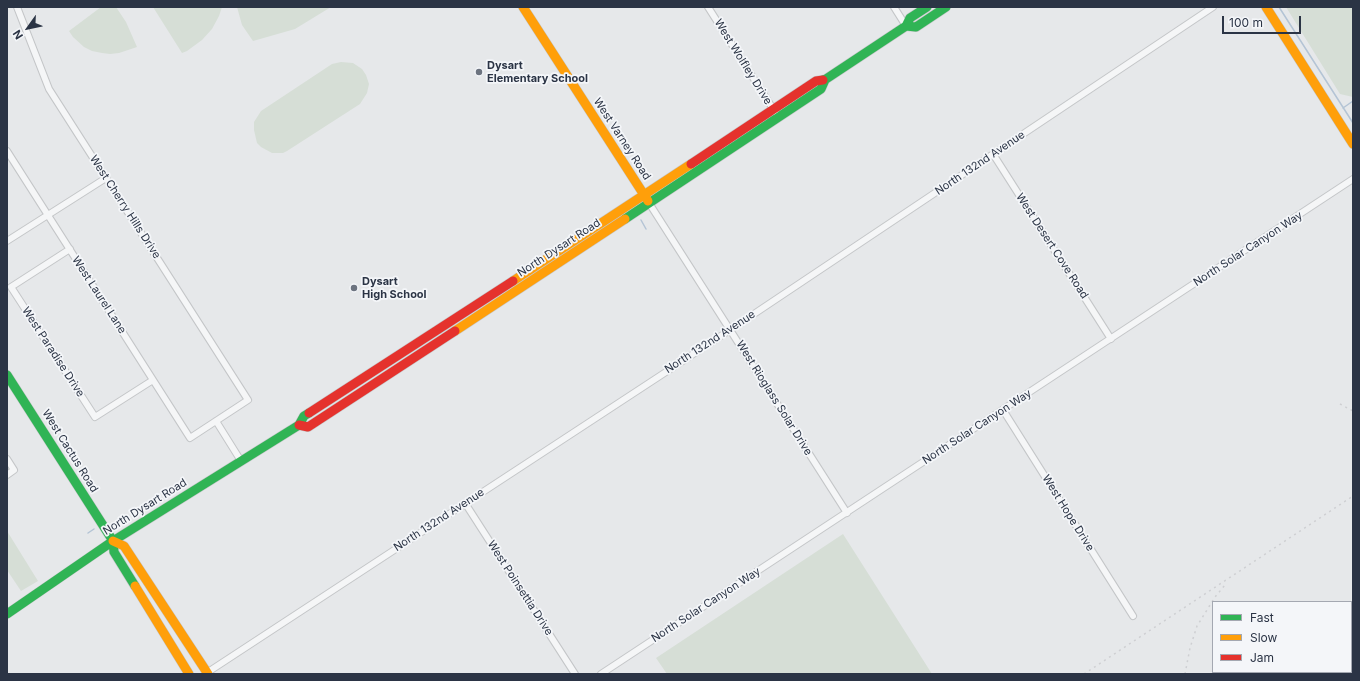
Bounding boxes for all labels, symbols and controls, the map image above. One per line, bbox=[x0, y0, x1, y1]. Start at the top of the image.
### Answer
north arrow bbox=[8, 8, 48, 48]
scale bar bbox=[1224, 8, 1303, 34]
text: 100 m bbox=[1229, 15, 1263, 30]
street label: West Wolfley Drive bbox=[711, 17, 775, 107]
text: N bbox=[10, 27, 26, 42]
place label: Dysart Elementary School bbox=[487, 59, 588, 85]
marker: Dysart Elementary School bbox=[474, 67, 484, 77]
street label: West Varney Road bbox=[591, 95, 653, 183]
street label: North 132nd Avenue bbox=[933, 128, 1027, 198]
street label: West Cherry Hills Drive bbox=[87, 153, 163, 261]
street label: West Desert Cove Road bbox=[1013, 191, 1091, 301]
street label: North Solar Canyon Way bbox=[1191, 209, 1305, 289]
street label: North Dysart Road bbox=[515, 216, 603, 280]
street label: West Laurel Lane bbox=[69, 254, 129, 336]
place label: Dysart High School bbox=[362, 275, 427, 301]
marker: Dysart High School bbox=[349, 283, 359, 293]
street label: West Paradise Drive bbox=[19, 304, 87, 400]
street label: North 132nd Avenue bbox=[662, 308, 758, 376]
street label: West Rioglass Solar Drive bbox=[733, 338, 815, 458]
street label: North Solar Canyon Way bbox=[920, 387, 1034, 467]
street label: West Cactus Road bbox=[39, 407, 101, 495]
street label: West Hope Drive bbox=[1039, 472, 1097, 554]
street label: North Dysart Road bbox=[101, 476, 189, 538]
street label: North 132nd Avenue bbox=[391, 486, 487, 554]
street label: West Poinsettia Drive bbox=[484, 538, 556, 638]
street label: North Solar Canyon Way bbox=[649, 565, 763, 645]
legend bbox=[1212, 601, 1352, 673]
text: Fast bbox=[1250, 610, 1274, 625]
text: Slow bbox=[1250, 630, 1277, 645]
text: Jam bbox=[1250, 650, 1274, 665]

